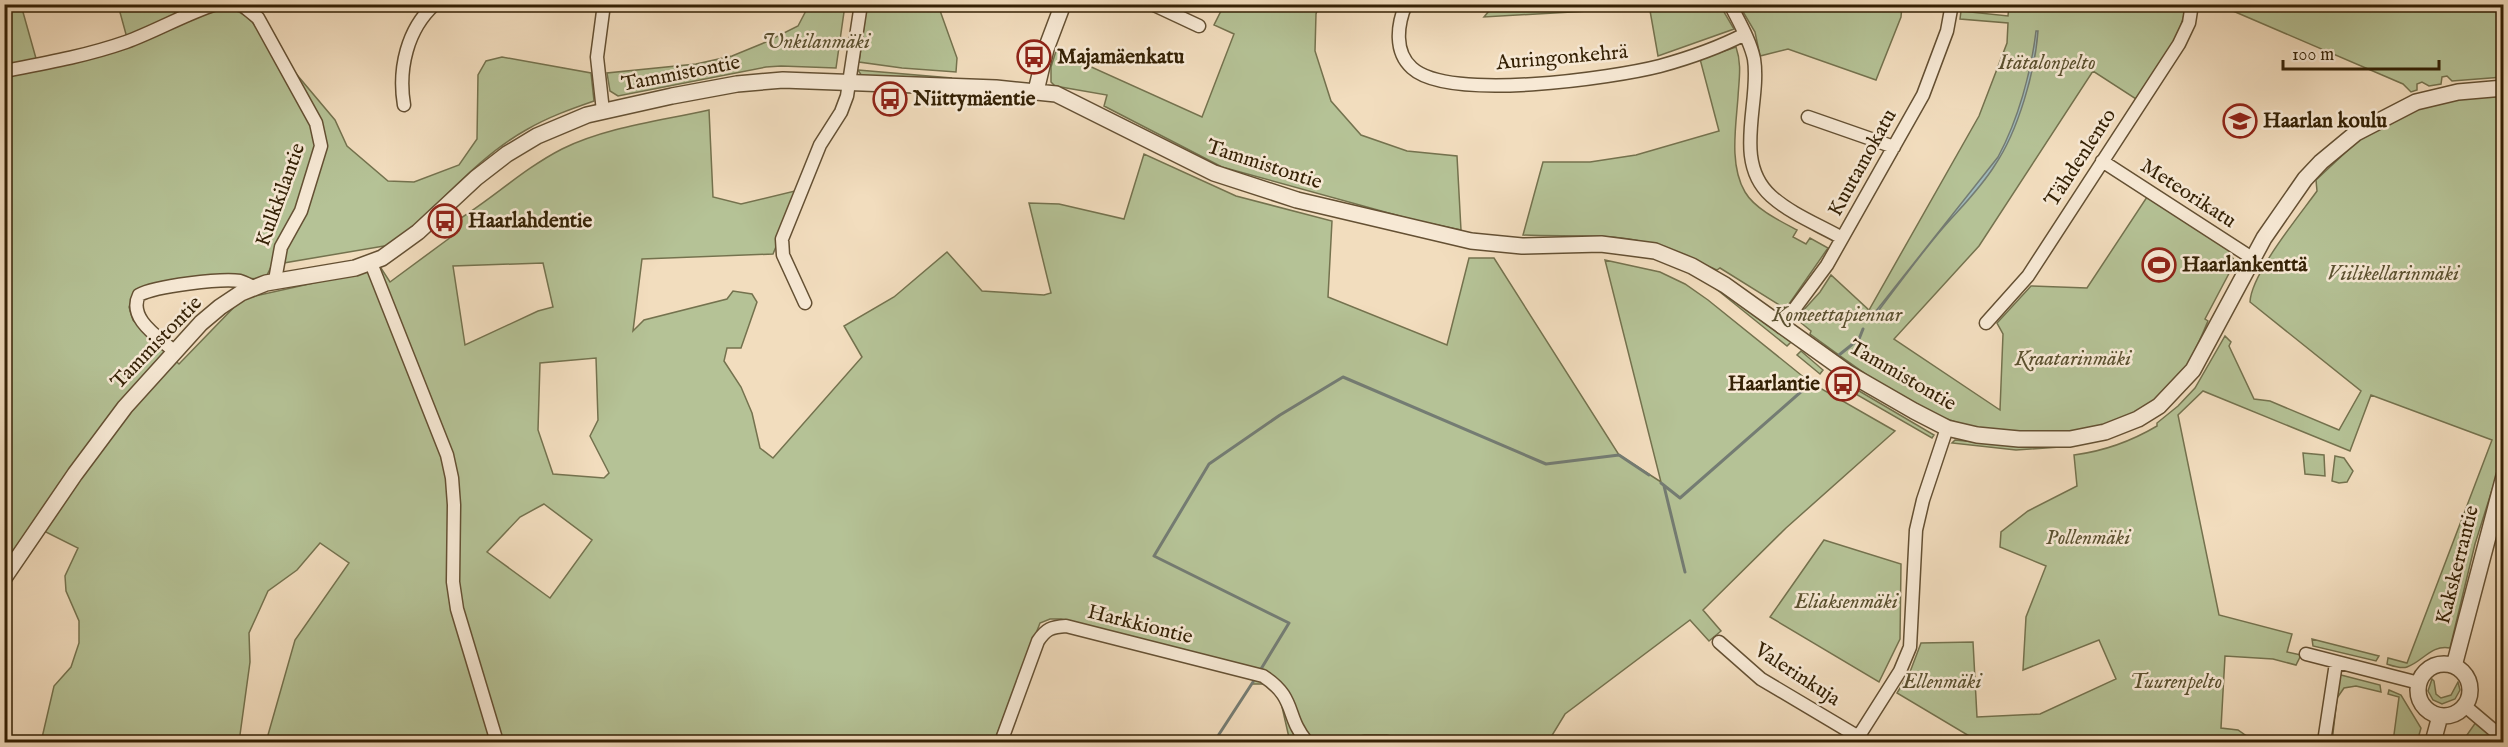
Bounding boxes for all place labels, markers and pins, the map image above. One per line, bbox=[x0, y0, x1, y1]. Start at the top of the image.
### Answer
bus stop icon: Majamäenkatu bbox=[1016, 39, 1052, 75]
place label: Majamäenkatu bbox=[1057, 44, 1185, 71]
bus stop icon: Niittymäentie bbox=[872, 81, 908, 117]
place label: Niittymäentie bbox=[912, 86, 1036, 113]
school or university icon: Haarlan koulu bbox=[2222, 103, 2258, 139]
place label: Haarlan koulu bbox=[2263, 108, 2387, 135]
bus stop icon: Haarlahdentie bbox=[427, 203, 463, 239]
place label: Haarlahdentie bbox=[468, 208, 593, 235]
sports icon: Haarlankenttä bbox=[2141, 247, 2177, 283]
place label: Haarlankenttä bbox=[2182, 252, 2308, 279]
bus stop icon: Haarlantie bbox=[1825, 366, 1861, 402]
place label: Haarlantie bbox=[1728, 371, 1820, 398]

